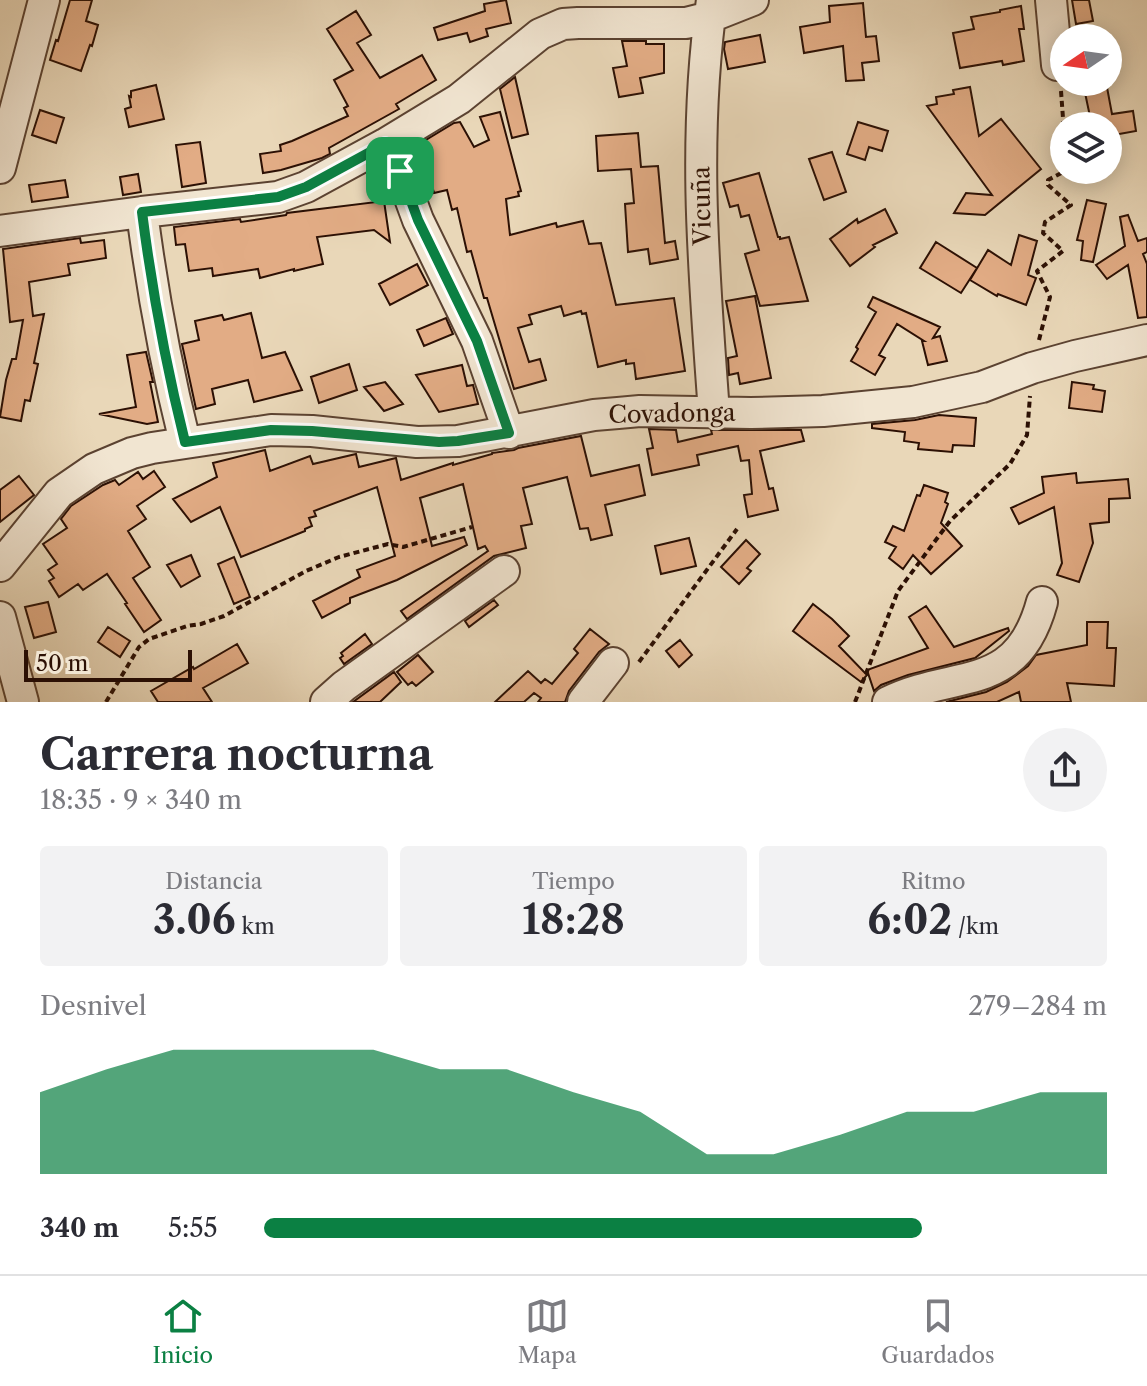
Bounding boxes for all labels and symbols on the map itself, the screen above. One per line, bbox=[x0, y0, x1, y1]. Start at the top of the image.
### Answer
north arrow bbox=[1050, 24, 1122, 96]
pin bbox=[366, 137, 434, 205]
street label: Vicuña bbox=[686, 166, 717, 247]
street label: Covadonga bbox=[608, 398, 736, 429]
scale bar bbox=[24, 646, 192, 682]

